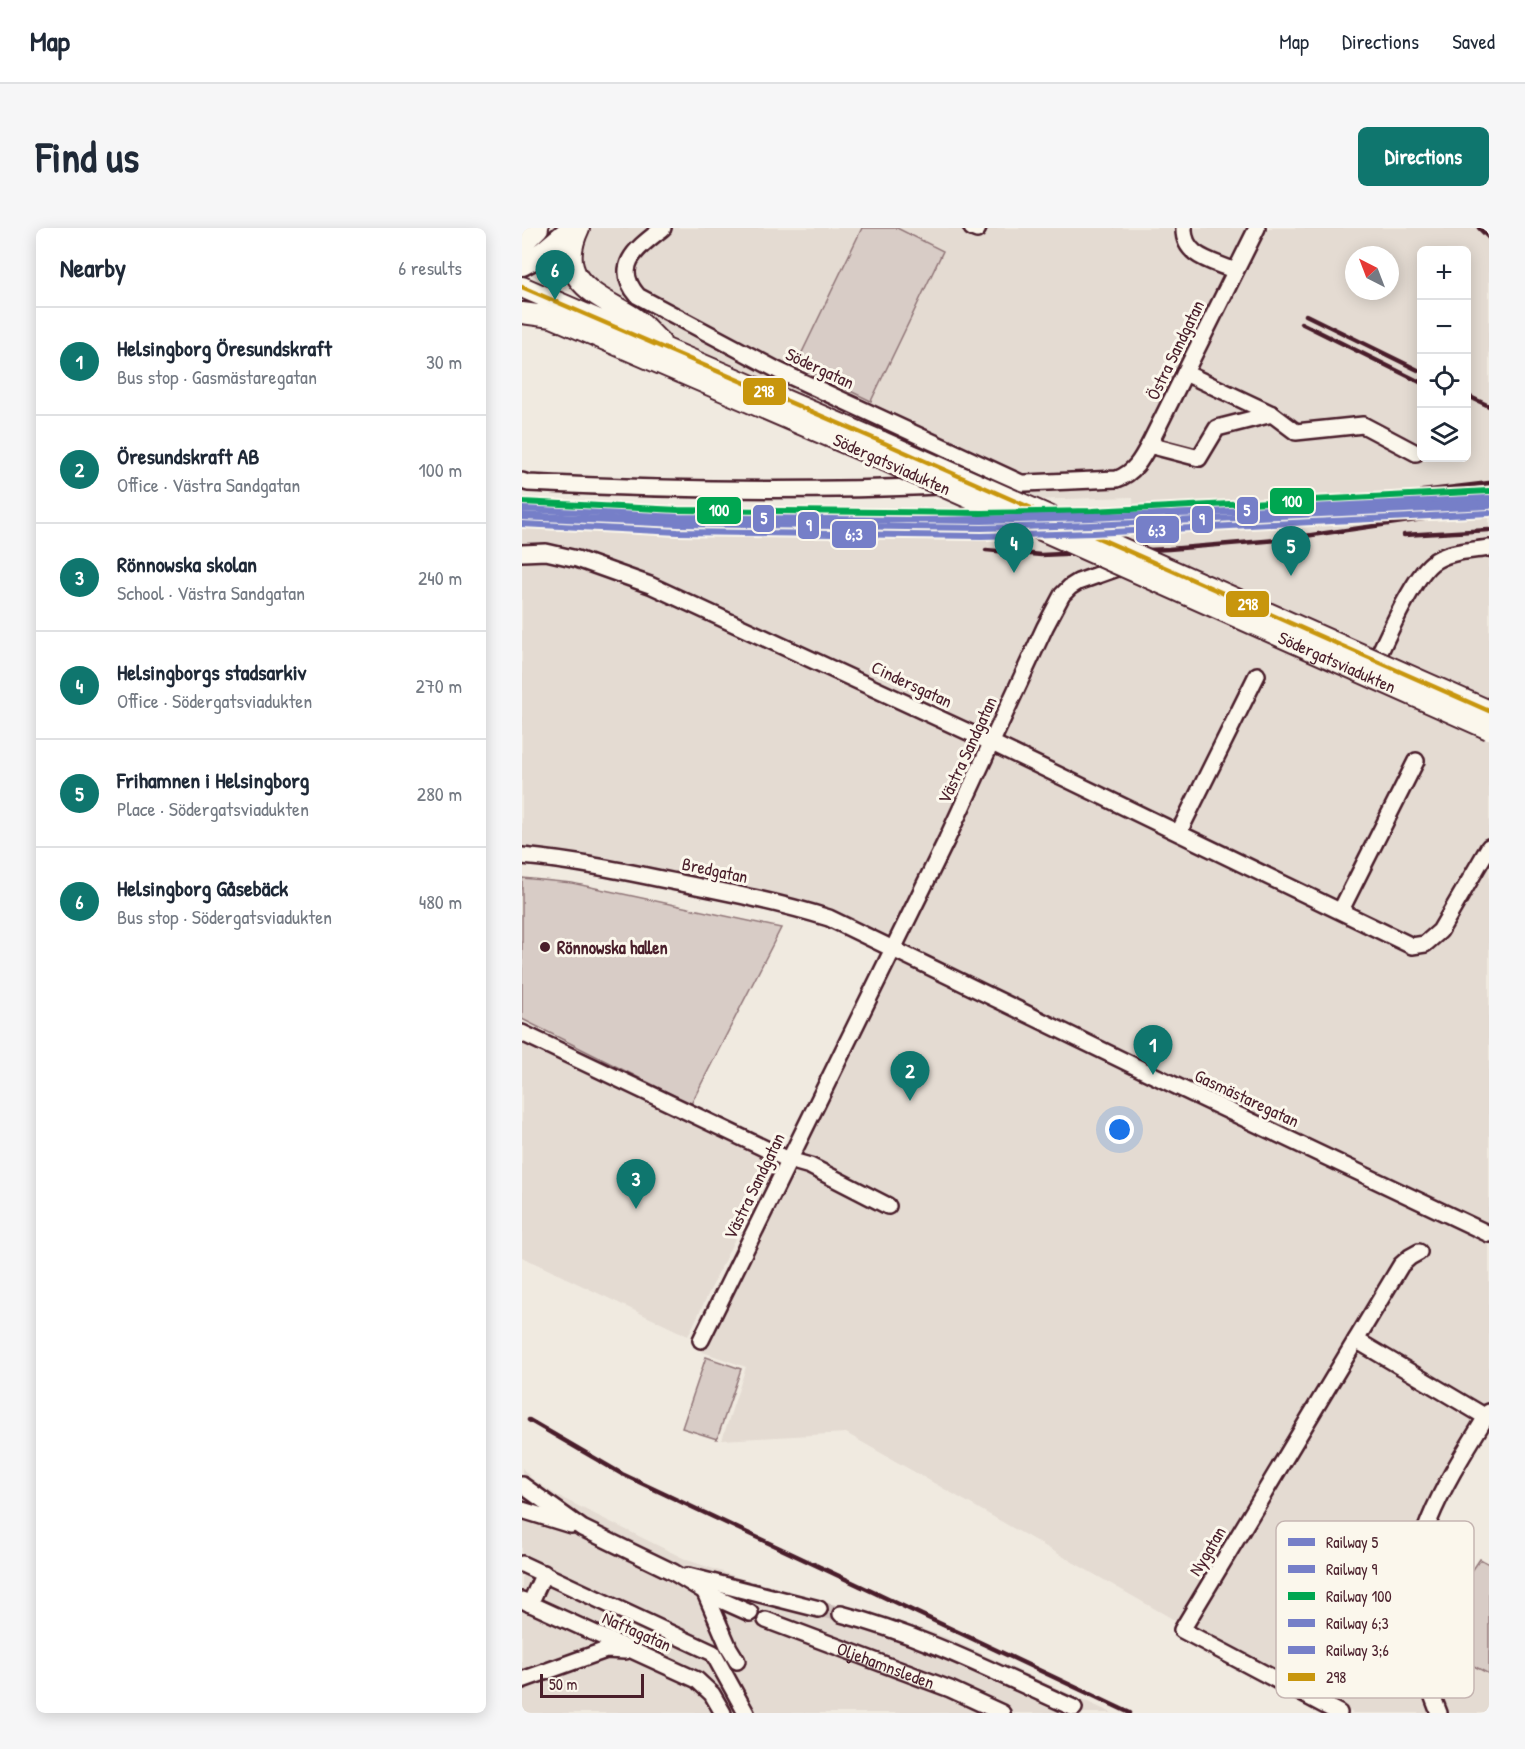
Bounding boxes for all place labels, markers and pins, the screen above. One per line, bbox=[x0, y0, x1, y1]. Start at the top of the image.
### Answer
pin: 6 bbox=[536, 250, 574, 300]
pin: 4 bbox=[994, 524, 1034, 573]
pin: 5 bbox=[1272, 526, 1310, 576]
place label: Rönnowska hallen bbox=[557, 935, 668, 960]
marker: Rönnowska hallen bbox=[538, 940, 552, 954]
pin: 1 bbox=[1134, 1026, 1172, 1075]
pin: 2 bbox=[890, 1052, 930, 1101]
pin: 3 bbox=[616, 1160, 656, 1209]

